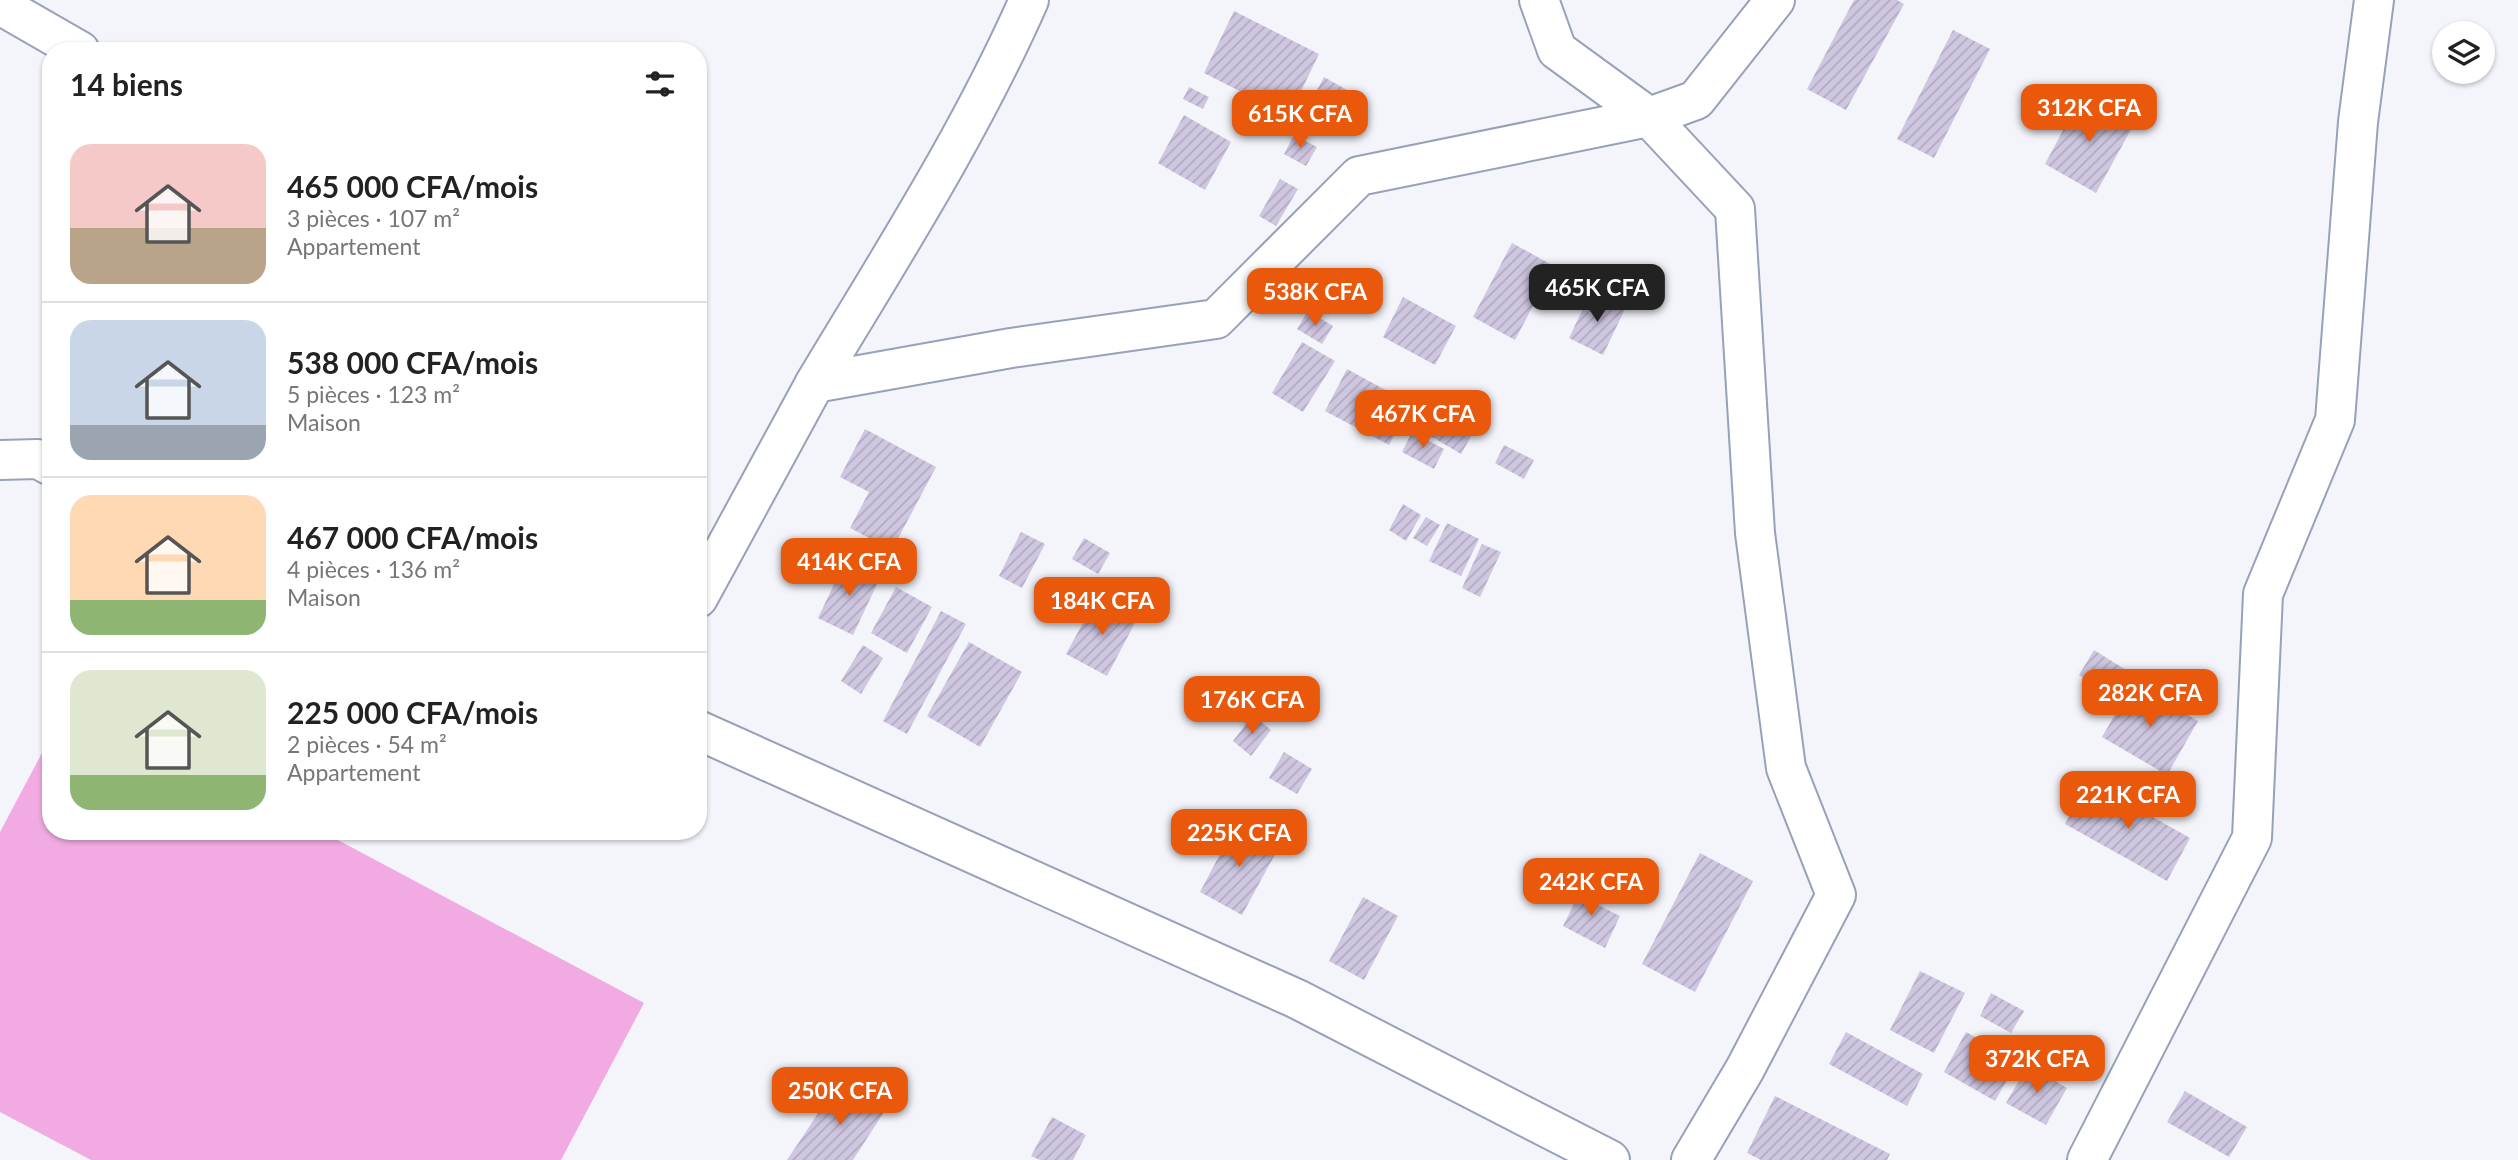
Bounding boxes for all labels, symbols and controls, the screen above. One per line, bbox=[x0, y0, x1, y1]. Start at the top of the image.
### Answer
map controls bbox=[2432, 21, 2495, 84]
button: layers bbox=[2432, 21, 2495, 84]
icon: filters bbox=[641, 65, 679, 103]
text: 14 biens bbox=[70, 66, 183, 102]
pin: 312K CFA bbox=[2017, 85, 2161, 144]
pin: 615K CFA bbox=[1228, 90, 1372, 150]
text: 312K CFA bbox=[2037, 93, 2141, 121]
text: 615K CFA bbox=[1248, 99, 1352, 127]
text: 465 000 CFA/mois bbox=[287, 168, 538, 204]
icon: home bbox=[126, 172, 210, 256]
text: 3 pièces · 107 m² bbox=[287, 204, 460, 232]
text: Appartement bbox=[287, 232, 420, 260]
pin: 465K CFA bbox=[1525, 264, 1669, 324]
pin: 538K CFA bbox=[1243, 268, 1387, 328]
text: 465K CFA bbox=[1545, 273, 1649, 301]
text: 538K CFA bbox=[1263, 277, 1367, 305]
text: 538 000 CFA/mois bbox=[287, 344, 538, 380]
icon: home bbox=[126, 348, 210, 432]
text: 5 pièces · 123 m² bbox=[287, 380, 460, 408]
pin: 467K CFA bbox=[1351, 391, 1495, 450]
text: 467K CFA bbox=[1371, 399, 1475, 427]
text: Maison bbox=[287, 408, 361, 436]
text: 467 000 CFA/mois bbox=[287, 519, 538, 555]
icon: home bbox=[126, 523, 210, 607]
pin: 414K CFA bbox=[777, 538, 921, 598]
text: 414K CFA bbox=[797, 547, 901, 575]
text: 4 pièces · 136 m² bbox=[287, 555, 460, 583]
pin: 184K CFA bbox=[1030, 578, 1174, 637]
text: Maison bbox=[287, 583, 361, 611]
text: 184K CFA bbox=[1050, 586, 1154, 614]
pin: 282K CFA bbox=[2078, 670, 2222, 729]
pin: 176K CFA bbox=[1180, 676, 1324, 736]
text: 282K CFA bbox=[2098, 678, 2202, 706]
text: 176K CFA bbox=[1200, 685, 1304, 713]
text: 225 000 CFA/mois bbox=[287, 694, 538, 730]
icon: home bbox=[126, 698, 210, 782]
text: 2 pièces · 54 m² bbox=[287, 730, 447, 758]
text: Appartement bbox=[287, 758, 420, 786]
pin: 221K CFA bbox=[2056, 772, 2200, 831]
text: 221K CFA bbox=[2076, 780, 2180, 808]
pin: 225K CFA bbox=[1167, 810, 1311, 869]
text: 225K CFA bbox=[1187, 818, 1291, 846]
pin: 242K CFA bbox=[1519, 858, 1663, 918]
text: 242K CFA bbox=[1539, 867, 1643, 895]
pin: 372K CFA bbox=[1965, 1036, 2109, 1095]
text: 372K CFA bbox=[1985, 1044, 2089, 1072]
pin: 250K CFA bbox=[768, 1068, 912, 1127]
text: 250K CFA bbox=[788, 1076, 892, 1104]

